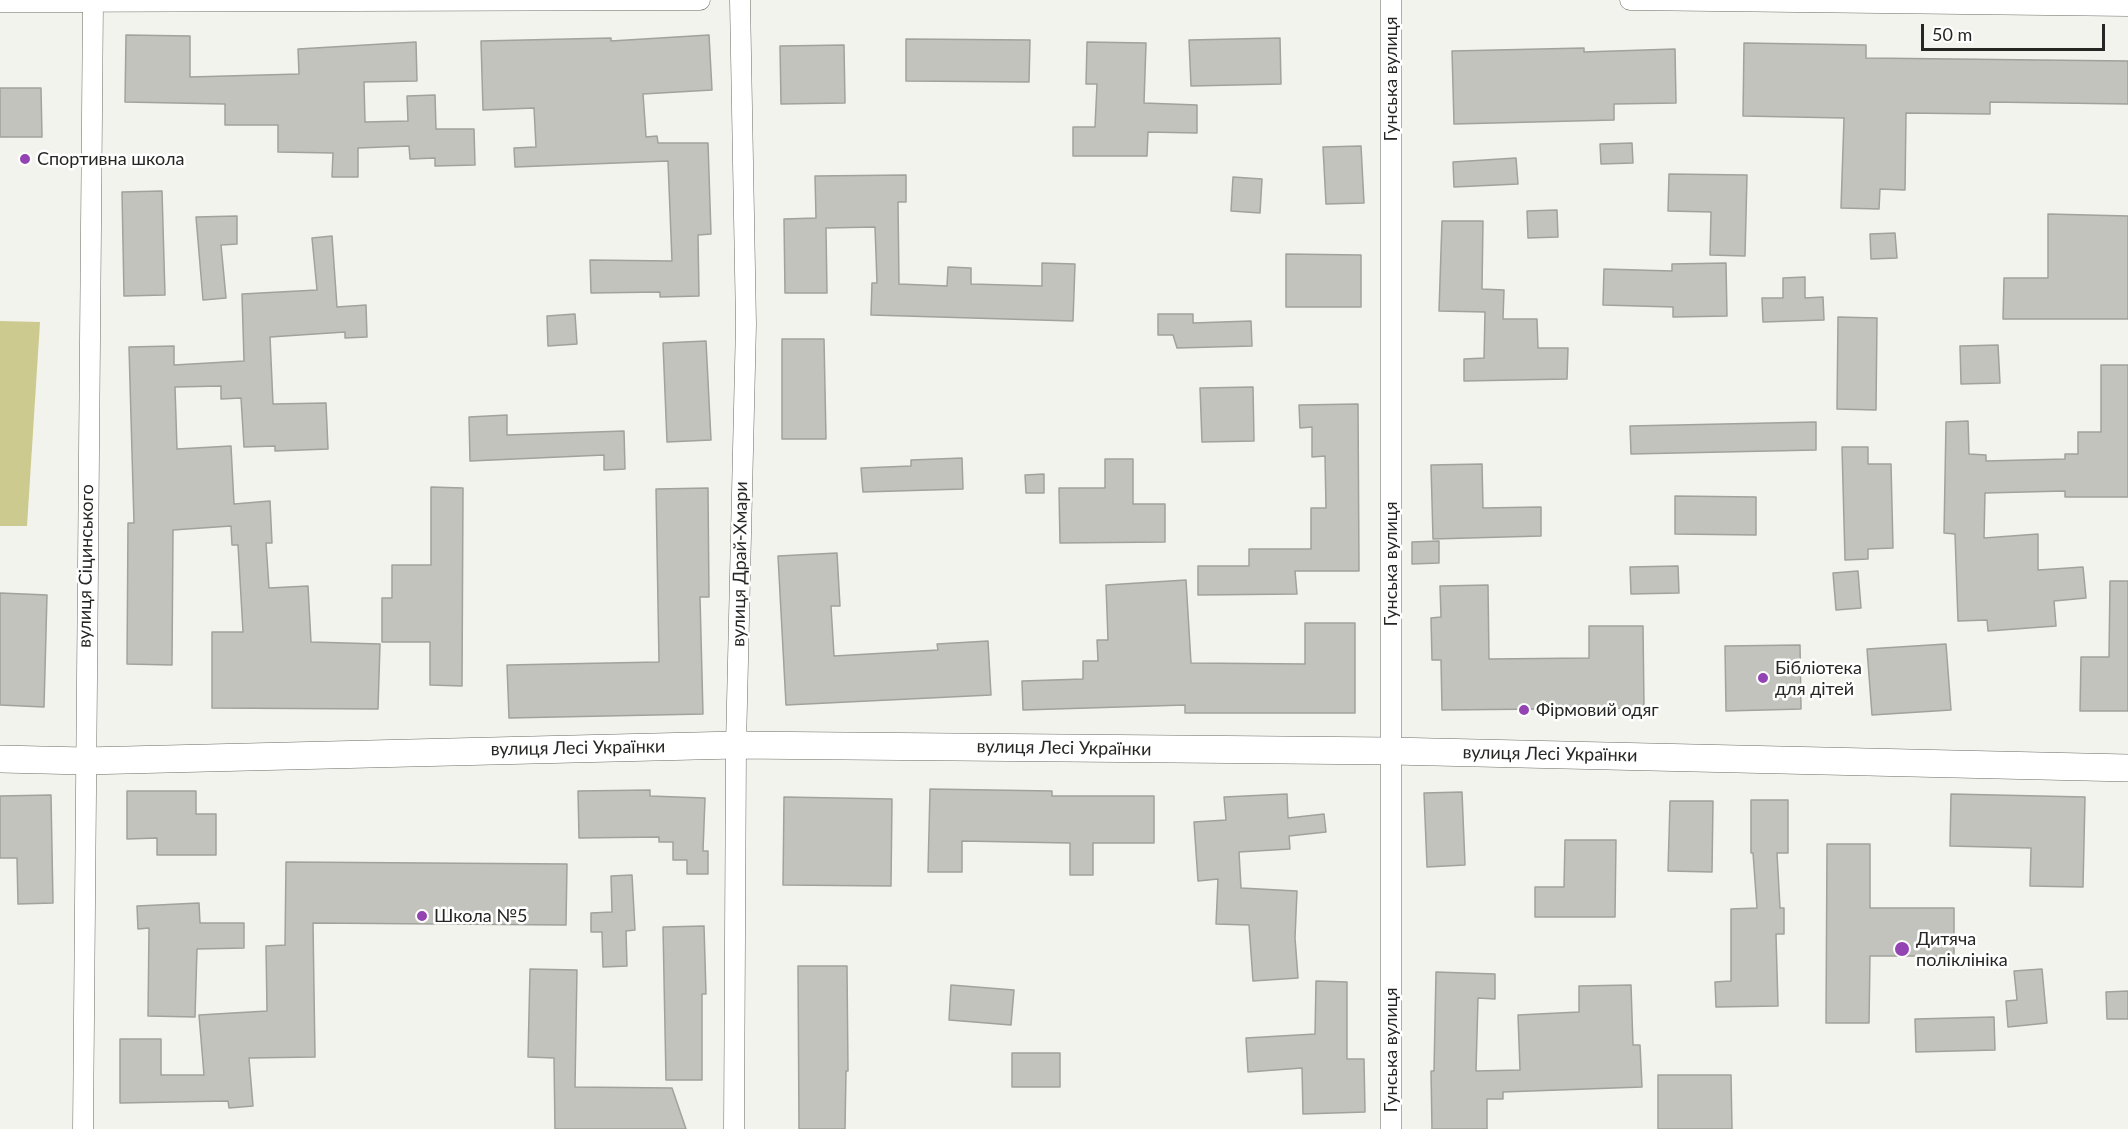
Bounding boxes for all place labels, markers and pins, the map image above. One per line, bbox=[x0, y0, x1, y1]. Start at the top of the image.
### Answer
place label: Спортивна школа bbox=[37, 148, 184, 170]
marker: Спортивна школа bbox=[18, 152, 32, 166]
place label: Бібліотека для дітей bbox=[1775, 657, 1862, 700]
marker: Бібліотека для дітей bbox=[1756, 671, 1770, 685]
place label: Фірмовий одяг bbox=[1536, 699, 1659, 721]
marker: Фірмовий одяг bbox=[1517, 703, 1531, 717]
place label: Школа №5 bbox=[434, 905, 527, 927]
marker: Школа №5 bbox=[415, 909, 429, 923]
place label: Дитяча поліклініка bbox=[1916, 928, 2008, 970]
marker: Дитяча поліклініка bbox=[1893, 940, 1911, 958]

